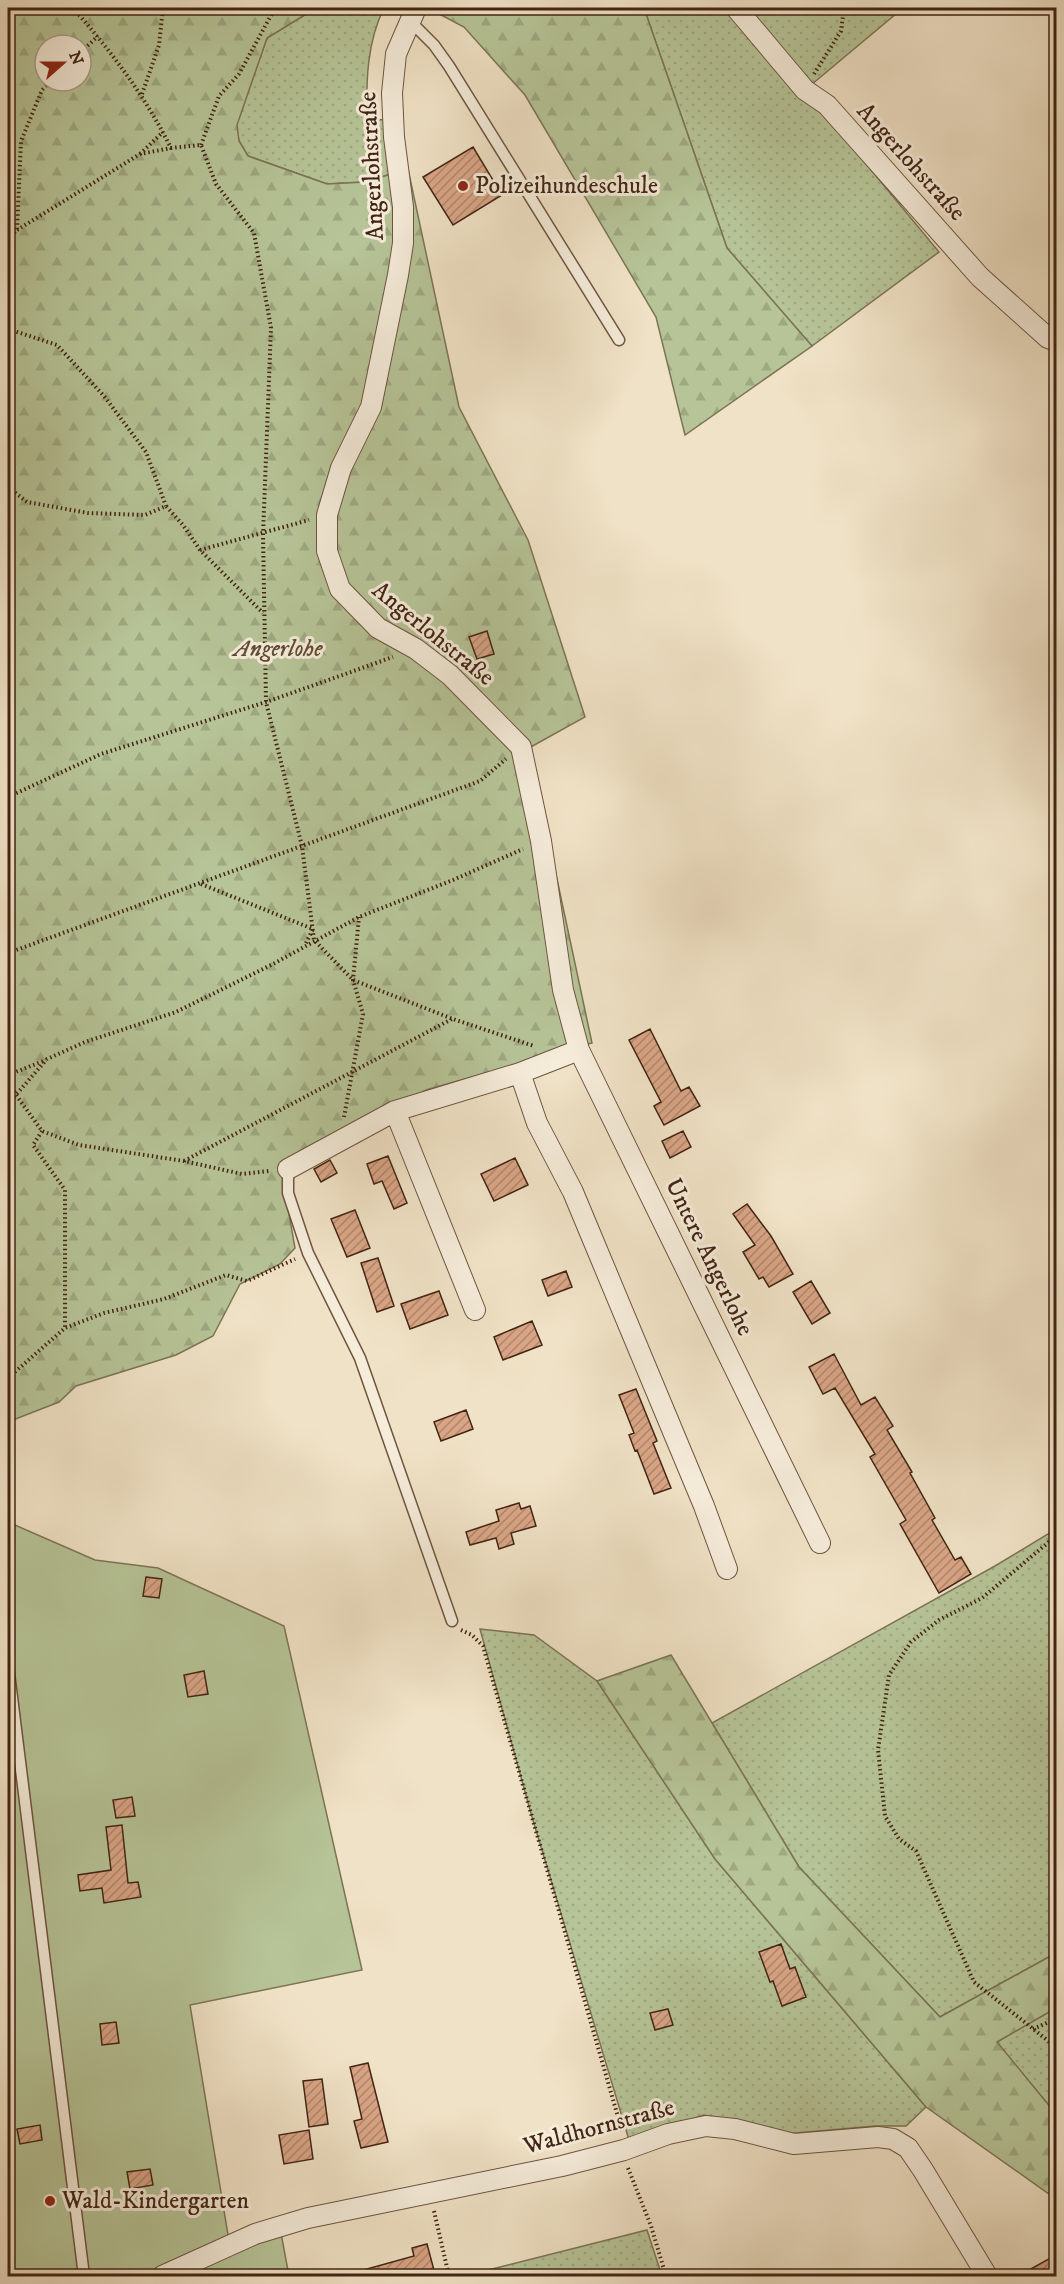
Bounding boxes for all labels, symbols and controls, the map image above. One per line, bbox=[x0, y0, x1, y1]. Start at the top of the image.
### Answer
north arrow bbox=[33, 33, 93, 93]
text: N bbox=[64, 48, 88, 68]
street label: Angerlohstraße bbox=[353, 91, 391, 241]
street label: Angerlohstraße bbox=[850, 97, 972, 227]
place label: Polizeihundeschule bbox=[475, 171, 658, 201]
marker: Polizeihundeschule bbox=[456, 179, 470, 193]
street label: Angerlohstraße bbox=[366, 576, 500, 693]
park label: Angerlohe bbox=[231, 634, 323, 664]
street label: Untere Angerlohe bbox=[658, 1173, 760, 1341]
street label: Waldhornstraße bbox=[519, 2092, 678, 2162]
place label: Wald-Kindergarten bbox=[61, 2186, 249, 2216]
marker: Wald-Kindergarten bbox=[43, 2194, 57, 2208]

